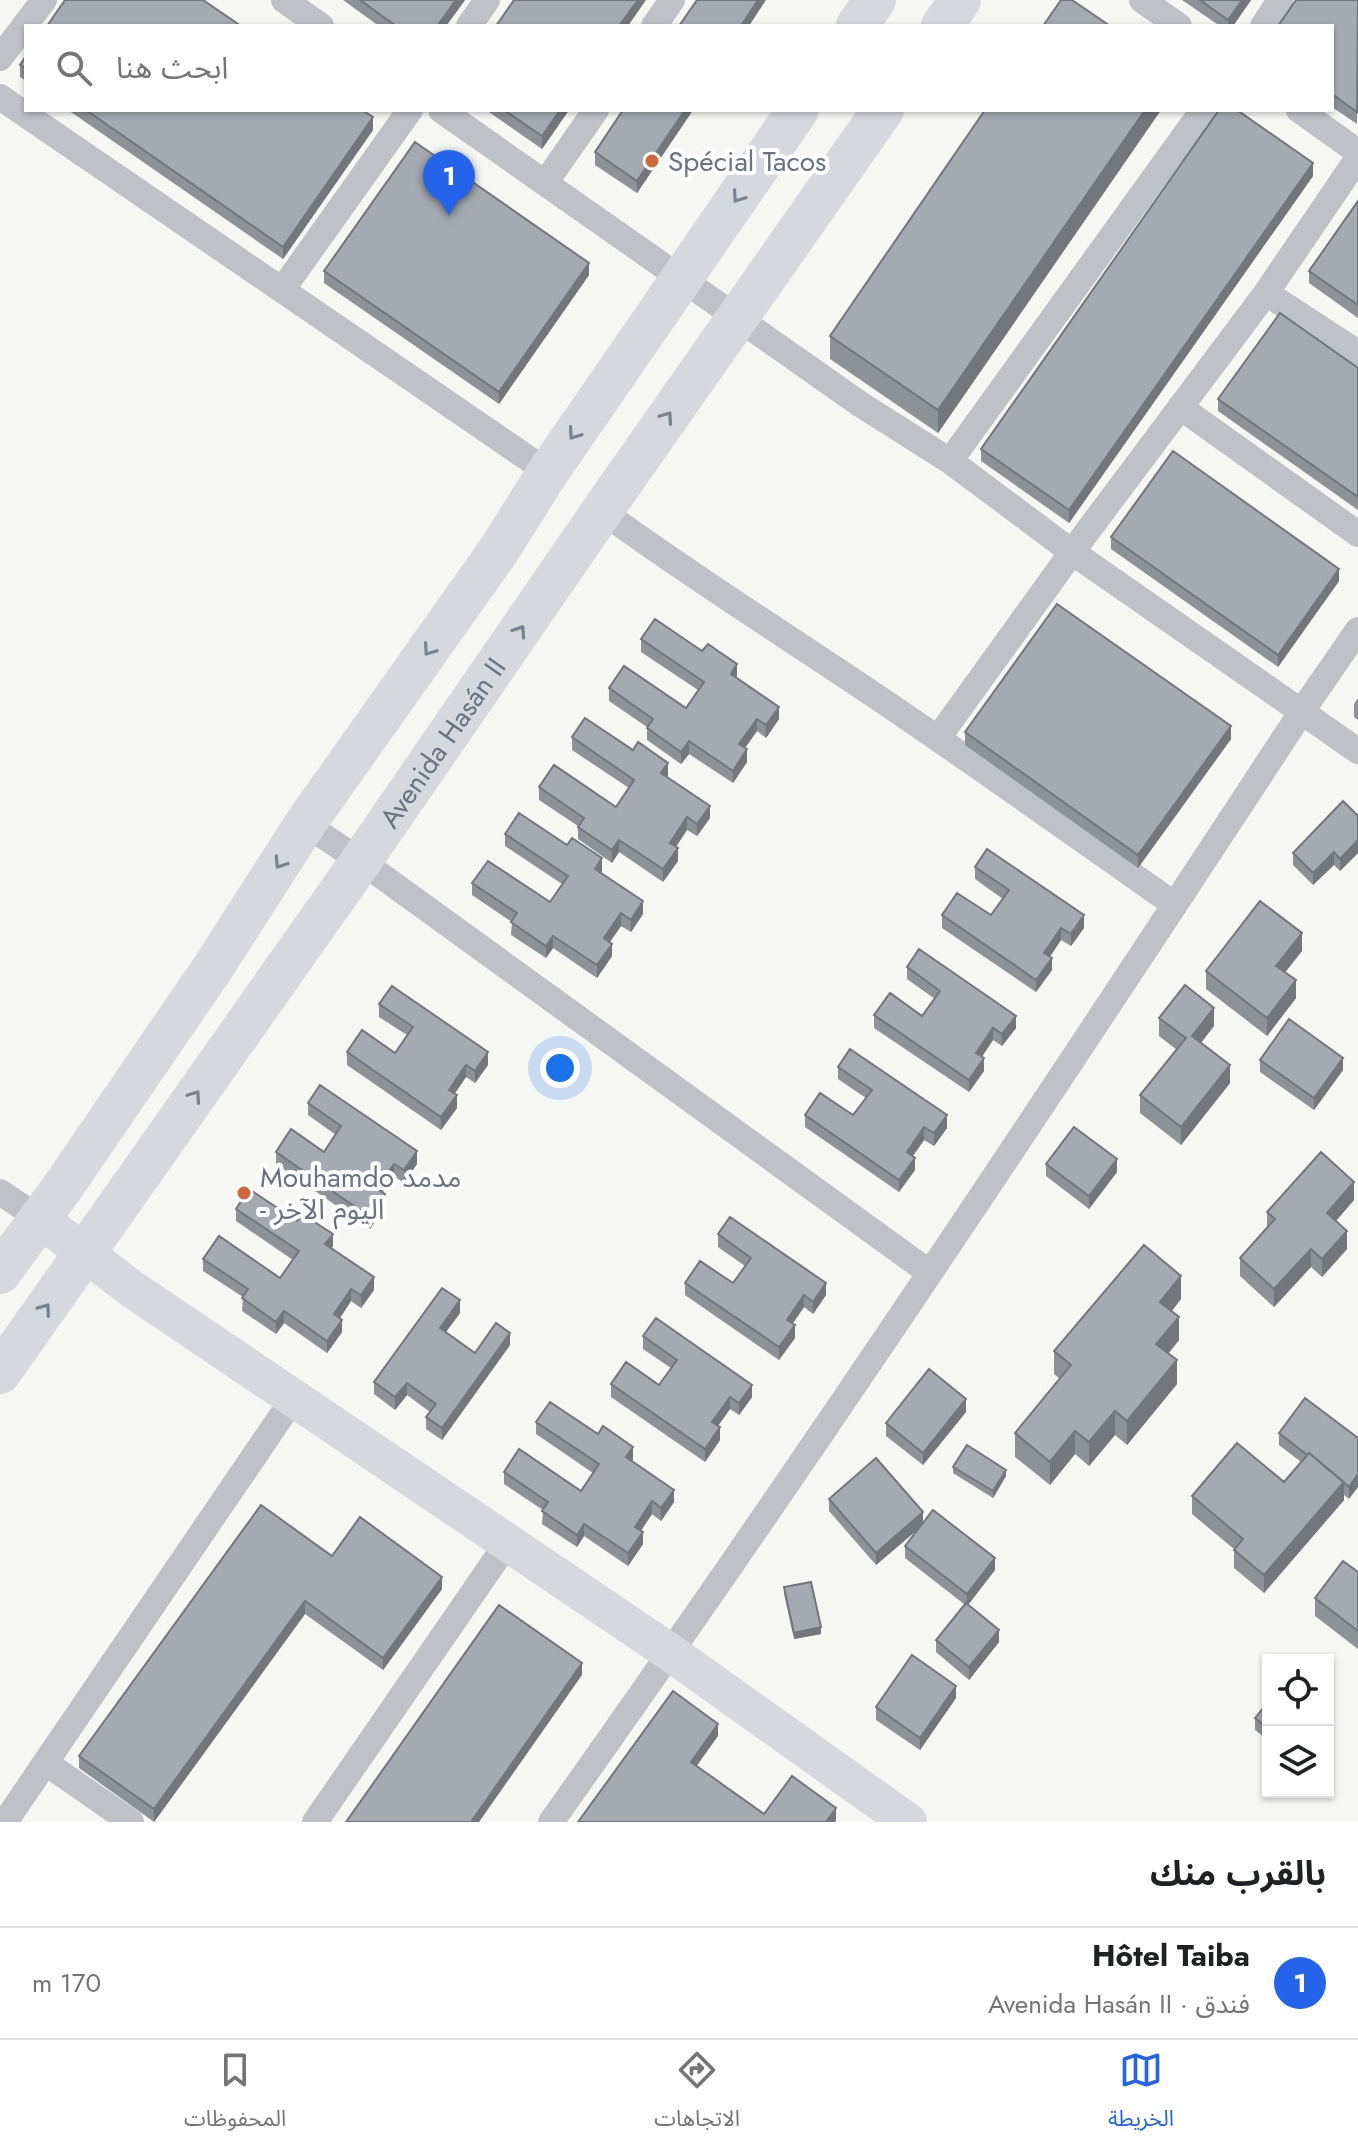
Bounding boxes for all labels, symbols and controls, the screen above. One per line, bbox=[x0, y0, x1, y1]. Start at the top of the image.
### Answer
search box bbox=[24, 24, 1334, 112]
icon: search bbox=[52, 46, 96, 90]
text: ابحث هنا bbox=[116, 46, 228, 89]
place label: Spécial Tacos bbox=[668, 141, 826, 182]
pin: 1 bbox=[423, 150, 475, 216]
marker: Spécial Tacos bbox=[643, 152, 661, 170]
one-way arrow bbox=[733, 189, 748, 203]
one-way arrow bbox=[657, 411, 672, 425]
one-way arrow bbox=[569, 426, 584, 440]
one-way arrow bbox=[510, 625, 525, 639]
one-way arrow bbox=[424, 641, 439, 655]
street label: Avenida Hasán II bbox=[370, 650, 516, 836]
one-way arrow bbox=[275, 854, 290, 869]
your location bbox=[540, 1048, 580, 1088]
one-way arrow bbox=[185, 1091, 200, 1105]
place label: Mouhamdo مدمد - اليوم الآخر bbox=[260, 1157, 462, 1230]
marker: Mouhamdo مدمد - اليوم الآخر bbox=[235, 1184, 253, 1202]
one-way arrow bbox=[35, 1303, 50, 1318]
map controls bbox=[1262, 1654, 1334, 1798]
button: locate bbox=[1262, 1654, 1334, 1726]
button: layers bbox=[1262, 1726, 1334, 1798]
text: بالقرب منك bbox=[1150, 1849, 1326, 1898]
text: Hôtel Taiba bbox=[1092, 1934, 1250, 1977]
text: 170 m bbox=[32, 1964, 101, 2002]
text: 1 bbox=[1293, 1964, 1307, 2002]
text: فندق · Avenida Hasán II bbox=[988, 1985, 1250, 2023]
tab: المحفوظات bbox=[184, 2048, 286, 2142]
tab: الاتجاهات bbox=[654, 2048, 740, 2142]
tab: الخريطة bbox=[1108, 2048, 1174, 2142]

